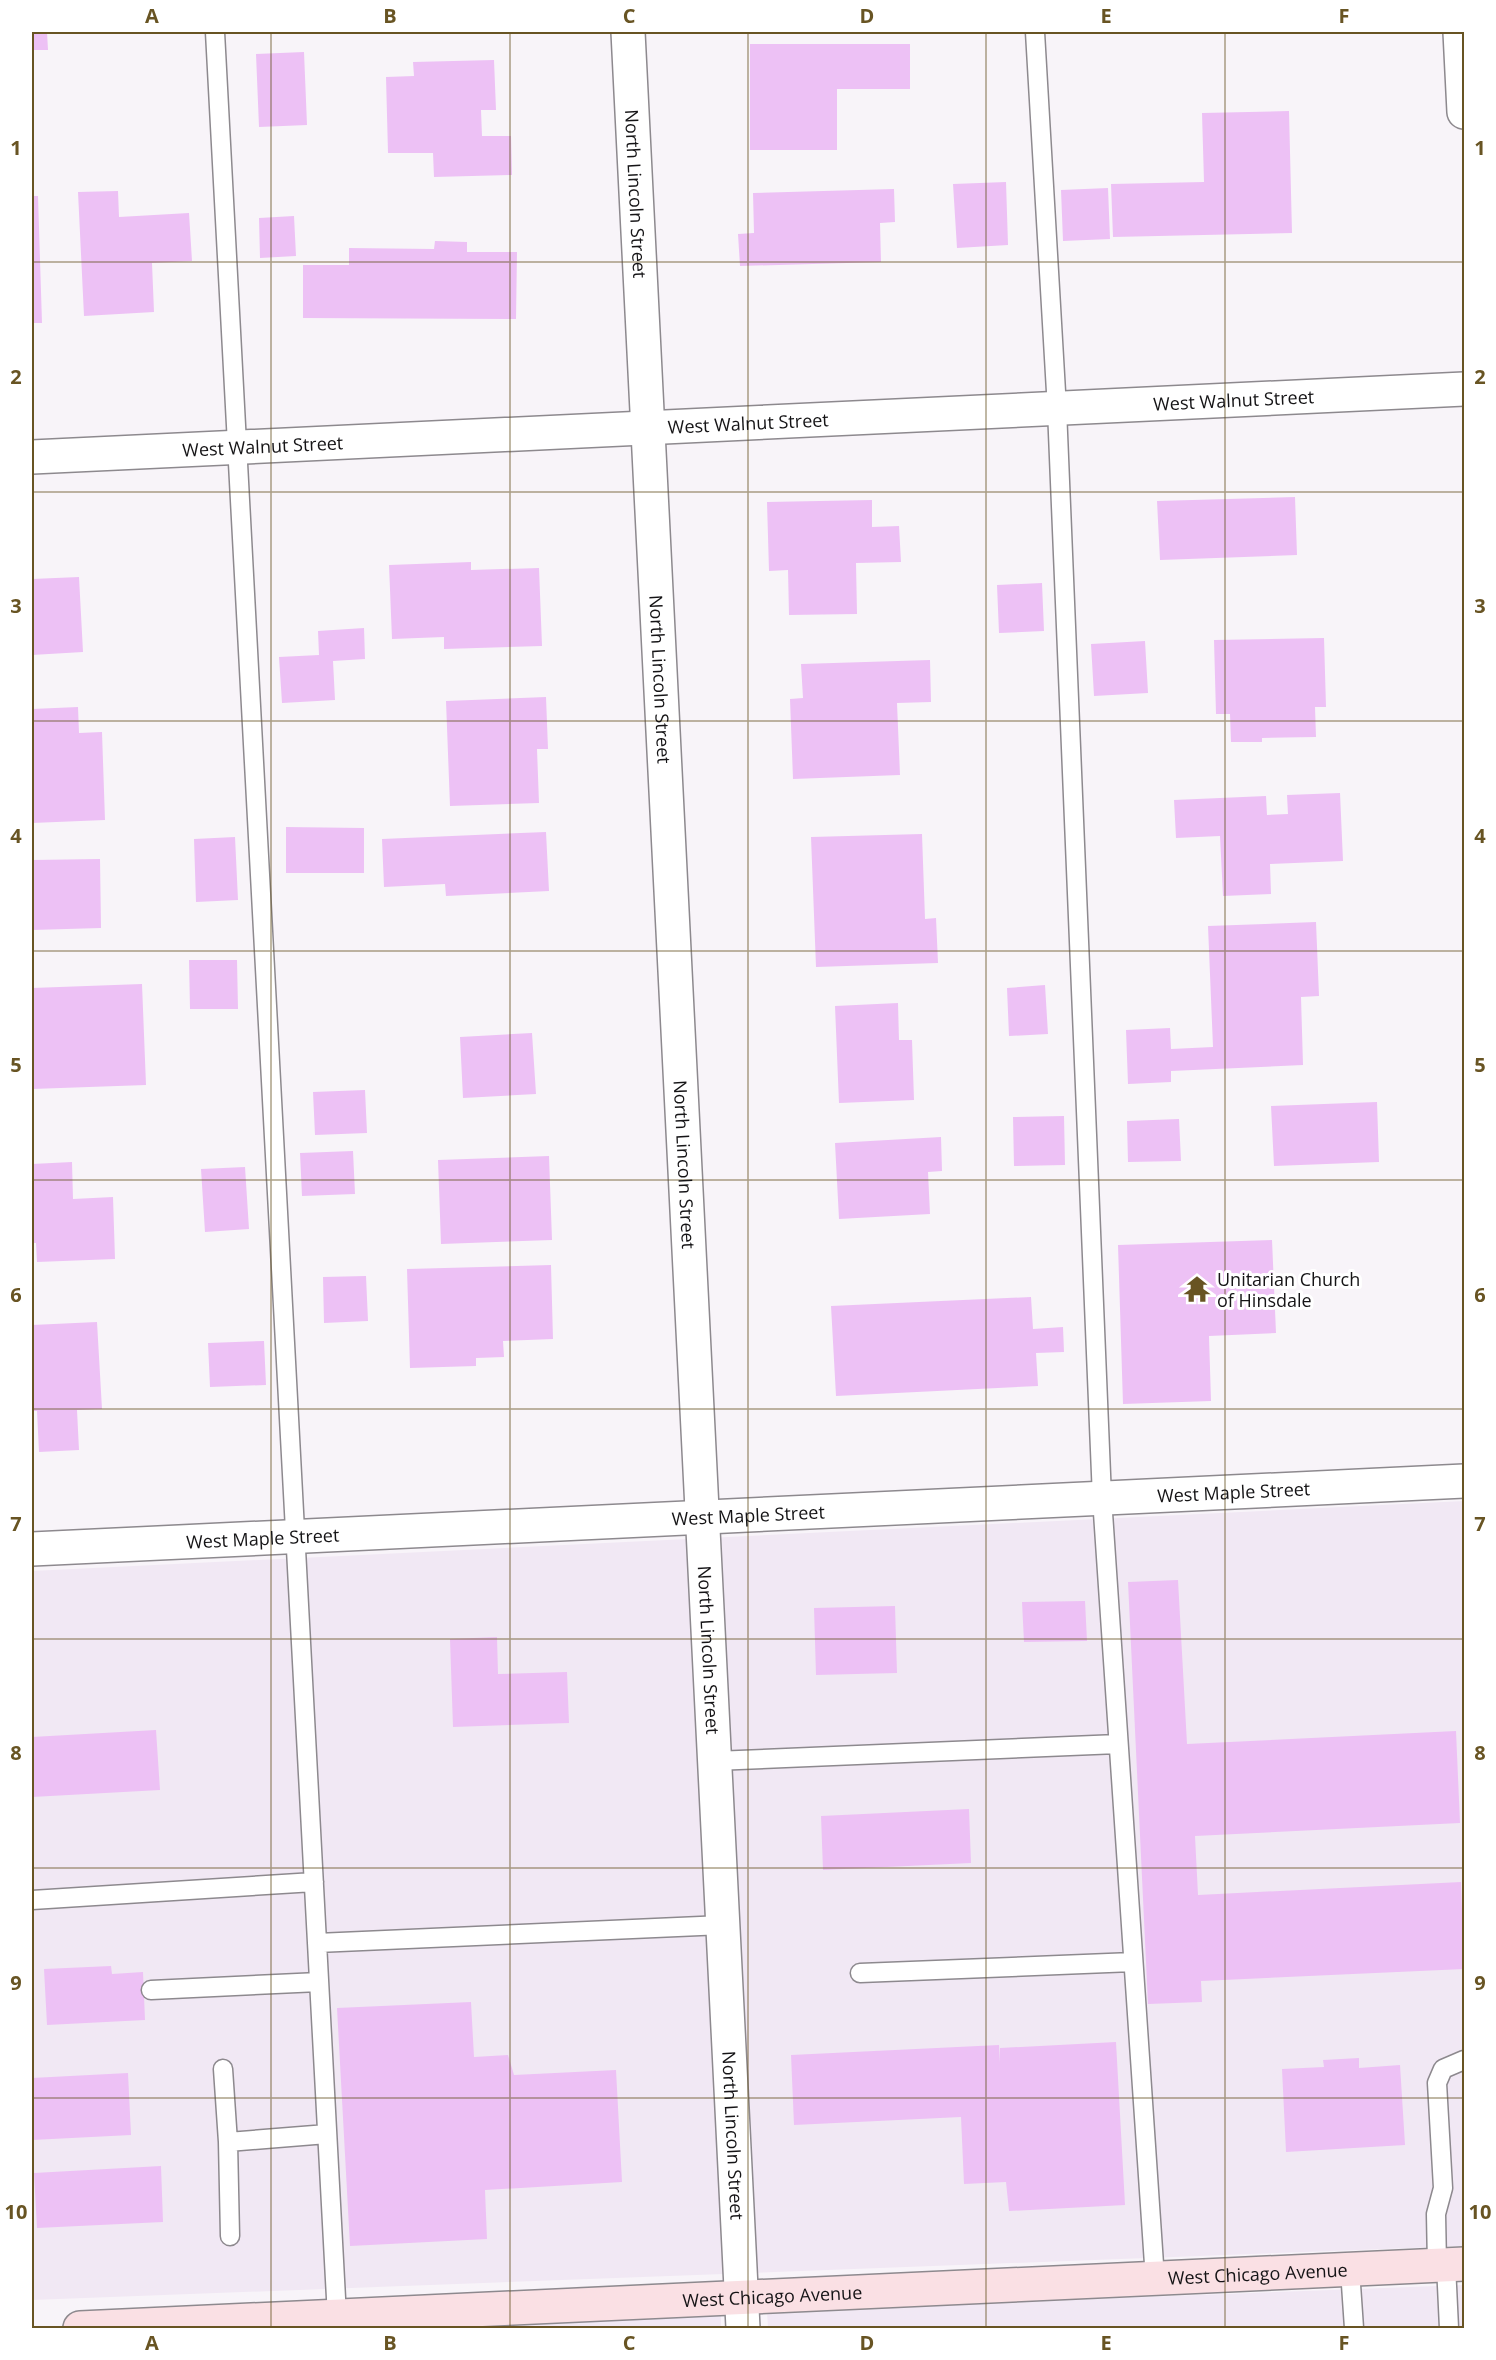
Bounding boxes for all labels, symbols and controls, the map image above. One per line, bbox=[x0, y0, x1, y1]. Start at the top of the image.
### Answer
text: A bbox=[145, 2, 159, 29]
text: B bbox=[383, 2, 397, 29]
text: C bbox=[623, 2, 636, 29]
text: D bbox=[860, 2, 874, 29]
text: E bbox=[1100, 2, 1112, 29]
text: F bbox=[1339, 2, 1349, 29]
street label: North Lincoln Street bbox=[620, 109, 652, 279]
text: 1 bbox=[10, 134, 22, 161]
text: 1 bbox=[1474, 134, 1486, 161]
text: 2 bbox=[10, 363, 22, 390]
text: 2 bbox=[1474, 363, 1486, 390]
street label: West Walnut Street bbox=[1153, 384, 1315, 416]
street label: West Walnut Street bbox=[667, 407, 829, 439]
street label: West Walnut Street bbox=[182, 430, 344, 462]
text: 3 bbox=[10, 592, 22, 619]
text: 3 bbox=[1474, 592, 1486, 619]
street label: North Lincoln Street bbox=[644, 594, 677, 764]
text: 4 bbox=[10, 822, 22, 849]
text: 4 bbox=[1474, 822, 1486, 849]
text: 5 bbox=[10, 1051, 22, 1078]
text: 5 bbox=[1474, 1051, 1486, 1078]
street label: North Lincoln Street bbox=[669, 1080, 701, 1250]
place label: Unitarian Church of Hinsdale bbox=[1217, 1267, 1360, 1312]
temple icon: Unitarian Church of Hinsdale bbox=[1182, 1274, 1212, 1304]
text: 6 bbox=[10, 1281, 22, 1308]
text: 6 bbox=[1474, 1281, 1486, 1308]
street label: West Maple Street bbox=[1157, 1476, 1311, 1508]
street label: West Maple Street bbox=[671, 1499, 825, 1531]
text: 7 bbox=[10, 1510, 22, 1537]
text: 7 bbox=[1474, 1510, 1486, 1537]
street label: West Maple Street bbox=[186, 1522, 340, 1554]
street label: North Lincoln Street bbox=[693, 1565, 725, 1735]
text: 8 bbox=[10, 1739, 22, 1766]
text: 8 bbox=[1474, 1739, 1486, 1766]
text: 9 bbox=[10, 1969, 22, 1996]
text: 9 bbox=[1474, 1969, 1486, 1996]
street label: North Lincoln Street bbox=[717, 2050, 750, 2220]
text: 10 bbox=[5, 2198, 27, 2225]
text: 10 bbox=[1469, 2198, 1491, 2225]
street label: West Chicago Avenue bbox=[1167, 2257, 1348, 2290]
street label: West Chicago Avenue bbox=[682, 2280, 863, 2312]
text: A bbox=[145, 2329, 159, 2356]
text: B bbox=[383, 2329, 397, 2356]
text: C bbox=[623, 2329, 636, 2356]
text: D bbox=[860, 2329, 874, 2356]
text: E bbox=[1100, 2329, 1112, 2356]
text: F bbox=[1339, 2329, 1349, 2356]

